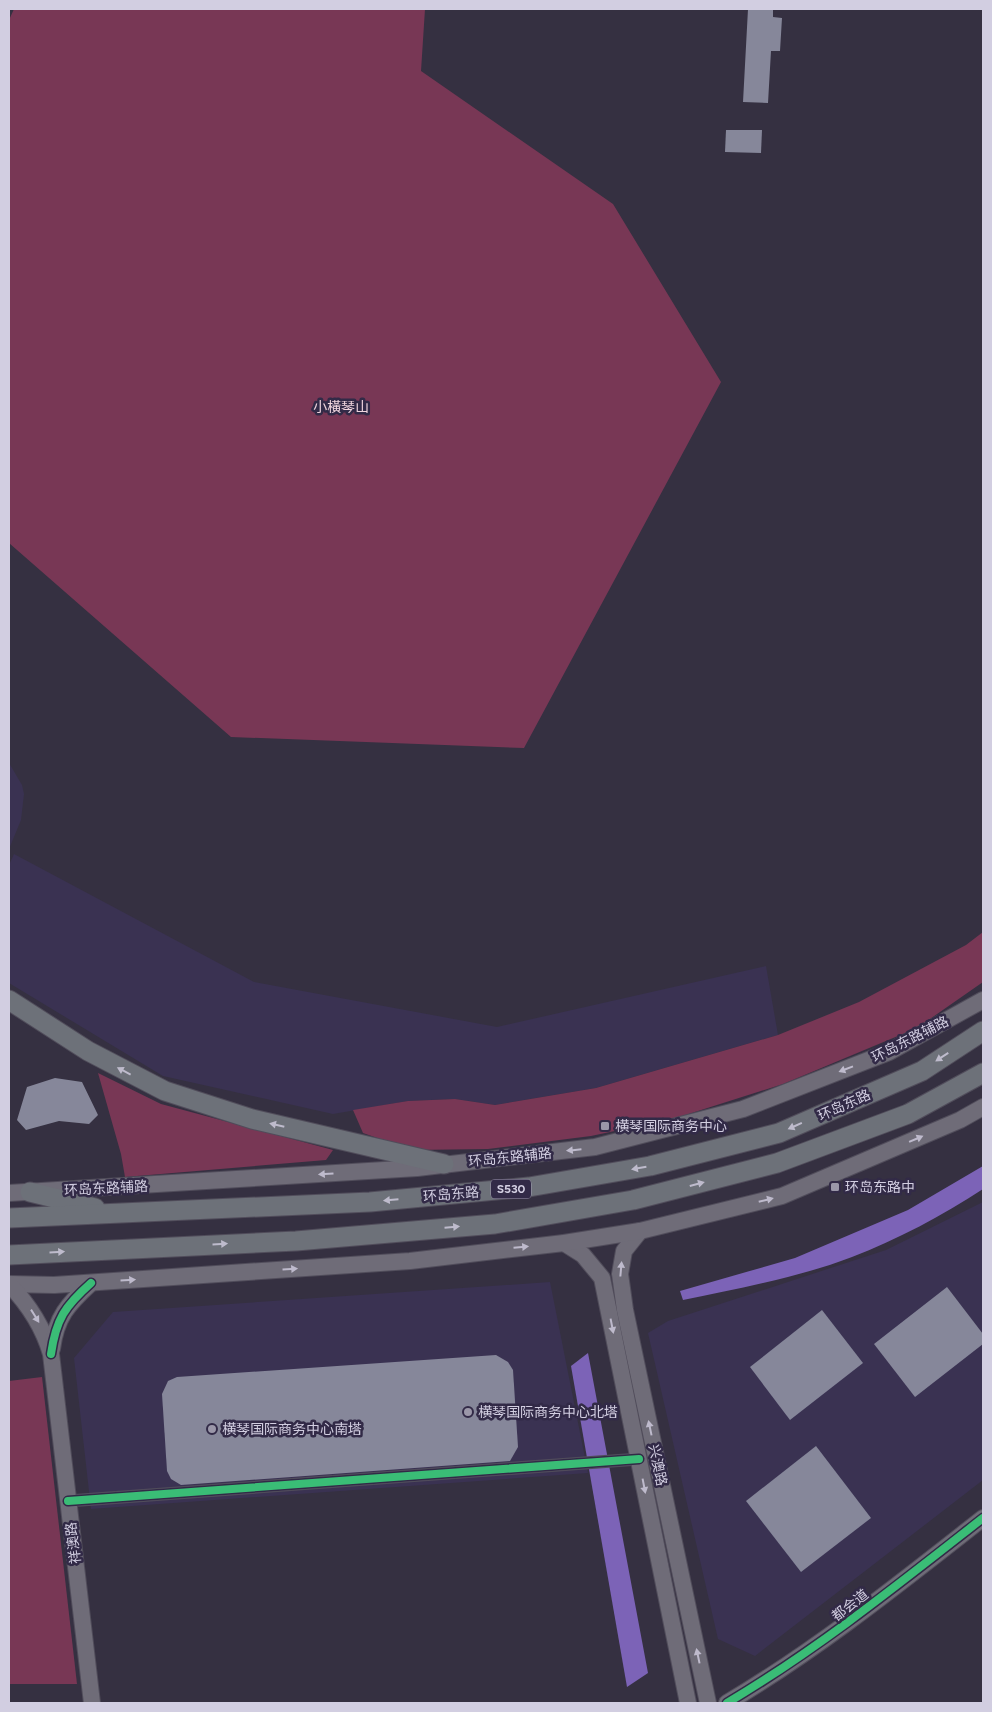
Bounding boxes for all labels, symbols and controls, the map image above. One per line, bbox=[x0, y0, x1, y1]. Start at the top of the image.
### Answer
park label: 小橫琴山 bbox=[313, 399, 369, 416]
street label: 环岛东路辅路 bbox=[869, 1013, 952, 1066]
one-way arrow bbox=[936, 1053, 949, 1062]
one-way arrow bbox=[838, 1065, 853, 1073]
one-way arrow bbox=[117, 1067, 132, 1075]
street label: 环岛东路 bbox=[815, 1086, 873, 1125]
place label: 横琴国际商务中心 bbox=[615, 1118, 727, 1135]
marker: 横琴国际商务中心 bbox=[599, 1120, 611, 1132]
one-way arrow bbox=[269, 1121, 284, 1129]
one-way arrow bbox=[788, 1123, 802, 1131]
one-way arrow bbox=[909, 1134, 923, 1142]
street label: 环岛东路辅路 bbox=[467, 1145, 553, 1170]
one-way arrow bbox=[565, 1146, 581, 1154]
one-way arrow bbox=[630, 1165, 646, 1173]
one-way arrow bbox=[318, 1171, 334, 1179]
street label: 环岛东路辅路 bbox=[64, 1178, 148, 1199]
one-way arrow bbox=[690, 1179, 705, 1187]
place label: 环岛东路中 bbox=[845, 1179, 915, 1196]
road number: S530 bbox=[491, 1180, 531, 1198]
marker: 环岛东路中 bbox=[829, 1181, 841, 1193]
street label: 环岛东路 bbox=[422, 1184, 480, 1205]
one-way arrow bbox=[383, 1196, 399, 1204]
one-way arrow bbox=[758, 1196, 773, 1204]
one-way arrow bbox=[444, 1223, 460, 1231]
one-way arrow bbox=[212, 1240, 228, 1248]
one-way arrow bbox=[513, 1243, 529, 1251]
one-way arrow bbox=[50, 1248, 66, 1256]
one-way arrow bbox=[618, 1260, 626, 1276]
one-way arrow bbox=[282, 1265, 298, 1273]
one-way arrow bbox=[120, 1276, 136, 1284]
one-way arrow bbox=[31, 1309, 40, 1322]
one-way arrow bbox=[608, 1319, 616, 1334]
place label: 横琴国际商务中心北塔 bbox=[478, 1404, 618, 1421]
marker: 横琴国际商务中心北塔 bbox=[462, 1406, 474, 1418]
place label: 横琴国际商务中心南塔 bbox=[222, 1421, 362, 1438]
one-way arrow bbox=[646, 1421, 654, 1436]
marker: 横琴国际商务中心南塔 bbox=[206, 1423, 218, 1435]
street label: 兴澳路 bbox=[645, 1443, 670, 1487]
one-way arrow bbox=[640, 1478, 648, 1493]
street label: 祥澳路 bbox=[63, 1521, 84, 1565]
street label: 都会道 bbox=[829, 1586, 872, 1625]
one-way arrow bbox=[694, 1647, 702, 1663]

